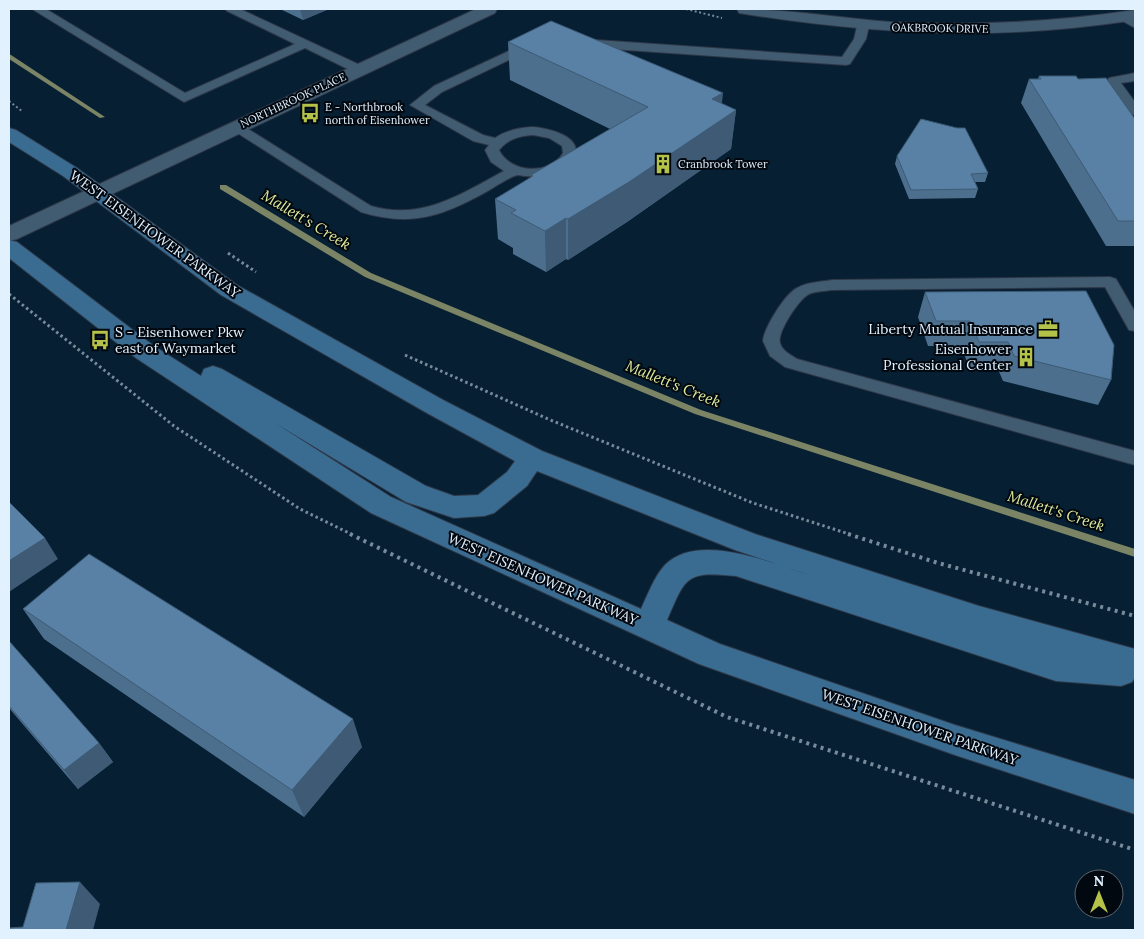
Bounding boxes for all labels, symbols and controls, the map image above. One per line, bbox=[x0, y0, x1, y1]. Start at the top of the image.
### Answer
street label: OAKBROOK DRIVE bbox=[891, 20, 989, 36]
street label: NORTHBROOK PLACE bbox=[238, 69, 348, 131]
place label: E - Northbrook north of Eisenhower bbox=[325, 100, 430, 127]
bus stop icon: E - Northbrook north of Eisenhower bbox=[299, 102, 321, 124]
building icon: Cranbrook Tower bbox=[652, 153, 674, 175]
place label: Cranbrook Tower bbox=[678, 157, 768, 171]
street label: WEST EISENHOWER PARKWAY bbox=[66, 166, 245, 303]
water label: Mallett's Creek bbox=[258, 185, 355, 254]
office icon: Liberty Mutual Insurance bbox=[1037, 318, 1059, 340]
place label: Liberty Mutual Insurance bbox=[868, 320, 1033, 338]
place label: S - Eisenhower Pkw east of Waymarket bbox=[115, 323, 245, 357]
bus stop icon: S - Eisenhower Pkw east of Waymarket bbox=[89, 329, 111, 351]
place label: Eisenhower Professional Center bbox=[883, 340, 1011, 374]
building icon: Eisenhower Professional Center bbox=[1015, 346, 1037, 368]
water label: Mallett's Creek bbox=[623, 356, 724, 411]
water label: Mallett's Creek bbox=[1005, 486, 1107, 535]
street label: WEST EISENHOWER PARKWAY bbox=[445, 529, 642, 630]
street label: WEST EISENHOWER PARKWAY bbox=[820, 685, 1022, 769]
north arrow bbox=[1074, 869, 1124, 919]
text: N bbox=[1094, 872, 1105, 890]

